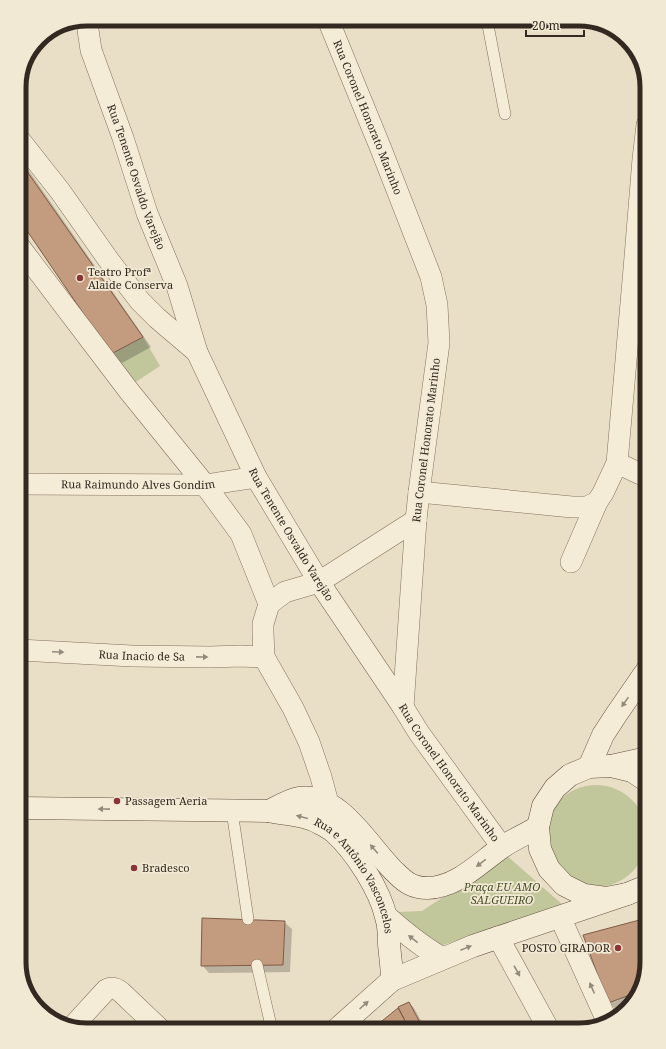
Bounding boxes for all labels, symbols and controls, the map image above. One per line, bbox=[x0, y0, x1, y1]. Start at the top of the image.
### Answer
scale bar bbox=[526, 12, 584, 38]
text: 20 m bbox=[532, 17, 560, 34]
street label: Rua Coronel Honorato Marinho bbox=[330, 38, 406, 197]
street label: Rua Tenente Osvaldo Varejão bbox=[104, 102, 169, 252]
place label: Teatro Profª Alaide Conserva bbox=[88, 264, 173, 292]
marker: Teatro Profª Alaide Conserva bbox=[75, 273, 85, 283]
street label: Rua Coronel Honorato Marinho bbox=[408, 357, 443, 523]
street label: Rua Tenente Osvaldo Varejão bbox=[246, 465, 338, 604]
street label: Rua Raimundo Alves Gondim bbox=[61, 475, 217, 492]
street label: Rua Inacio de Sa bbox=[98, 646, 185, 664]
one-way arrow bbox=[52, 649, 65, 655]
one-way arrow bbox=[196, 654, 209, 660]
one-way arrow bbox=[621, 697, 629, 707]
street label: Rua Coronel Honorato Marinho bbox=[396, 701, 504, 844]
place label: Passagem Aeria bbox=[125, 793, 207, 808]
marker: Passagem Aeria bbox=[112, 796, 122, 806]
one-way arrow bbox=[97, 806, 110, 812]
one-way arrow bbox=[296, 814, 308, 820]
street label: Rua e Antônio Vasconcelos bbox=[311, 814, 397, 934]
one-way arrow bbox=[369, 843, 378, 854]
one-way arrow bbox=[476, 859, 487, 867]
place label: Bradesco bbox=[142, 860, 190, 875]
marker: Bradesco bbox=[129, 863, 139, 873]
park label: Praça EU AMO SALGUEIRO bbox=[463, 879, 540, 907]
one-way arrow bbox=[408, 935, 419, 944]
place label: POSTO GIRADOR bbox=[522, 940, 611, 955]
marker: POSTO GIRADOR bbox=[613, 943, 623, 953]
one-way arrow bbox=[461, 945, 473, 951]
one-way arrow bbox=[513, 965, 520, 977]
one-way arrow bbox=[589, 982, 595, 993]
one-way arrow bbox=[359, 1001, 369, 1010]

